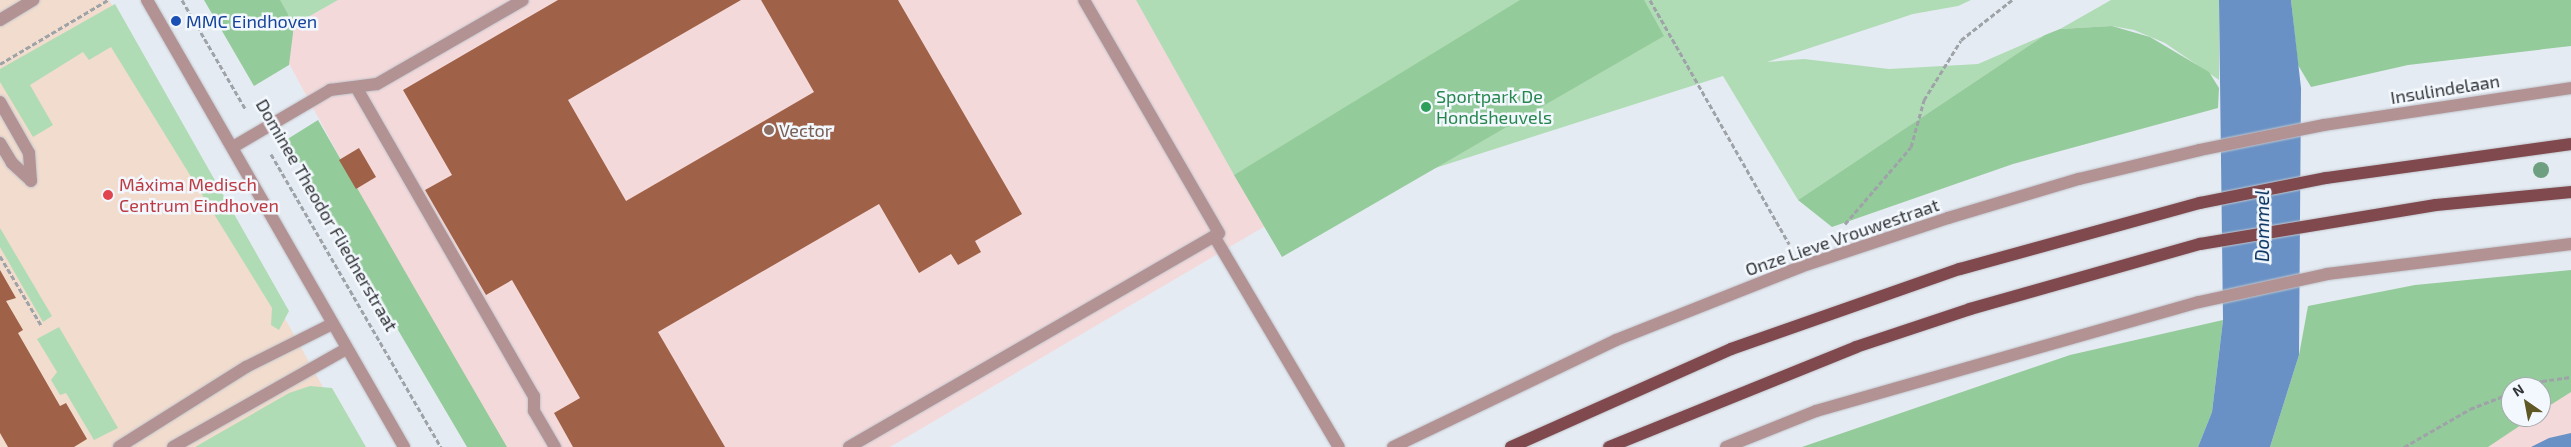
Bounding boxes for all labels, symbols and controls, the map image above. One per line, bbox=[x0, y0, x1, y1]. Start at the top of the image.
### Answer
place label: MMC Eindhoven bbox=[186, 10, 317, 32]
marker: MMC Eindhoven bbox=[170, 15, 182, 27]
street label: Insulindelaan bbox=[2389, 70, 2501, 108]
place label: Sportpark De Hondsheuvels bbox=[1436, 86, 1552, 128]
street label: Dominee Theodor Fliednerstraat bbox=[251, 95, 403, 335]
marker: Sportpark De Hondsheuvels bbox=[1420, 101, 1432, 113]
place label: Vector bbox=[779, 119, 832, 141]
marker: Vector bbox=[763, 124, 775, 136]
place label: Máxima Medisch Centrum Eindhoven bbox=[119, 174, 279, 216]
marker: Máxima Medisch Centrum Eindhoven bbox=[101, 188, 115, 202]
water label: Dommel bbox=[2251, 190, 2273, 262]
street label: Onze Lieve Vrouwestraat bbox=[1742, 194, 1942, 280]
north arrow bbox=[2501, 377, 2551, 427]
text: N bbox=[2509, 380, 2527, 400]

